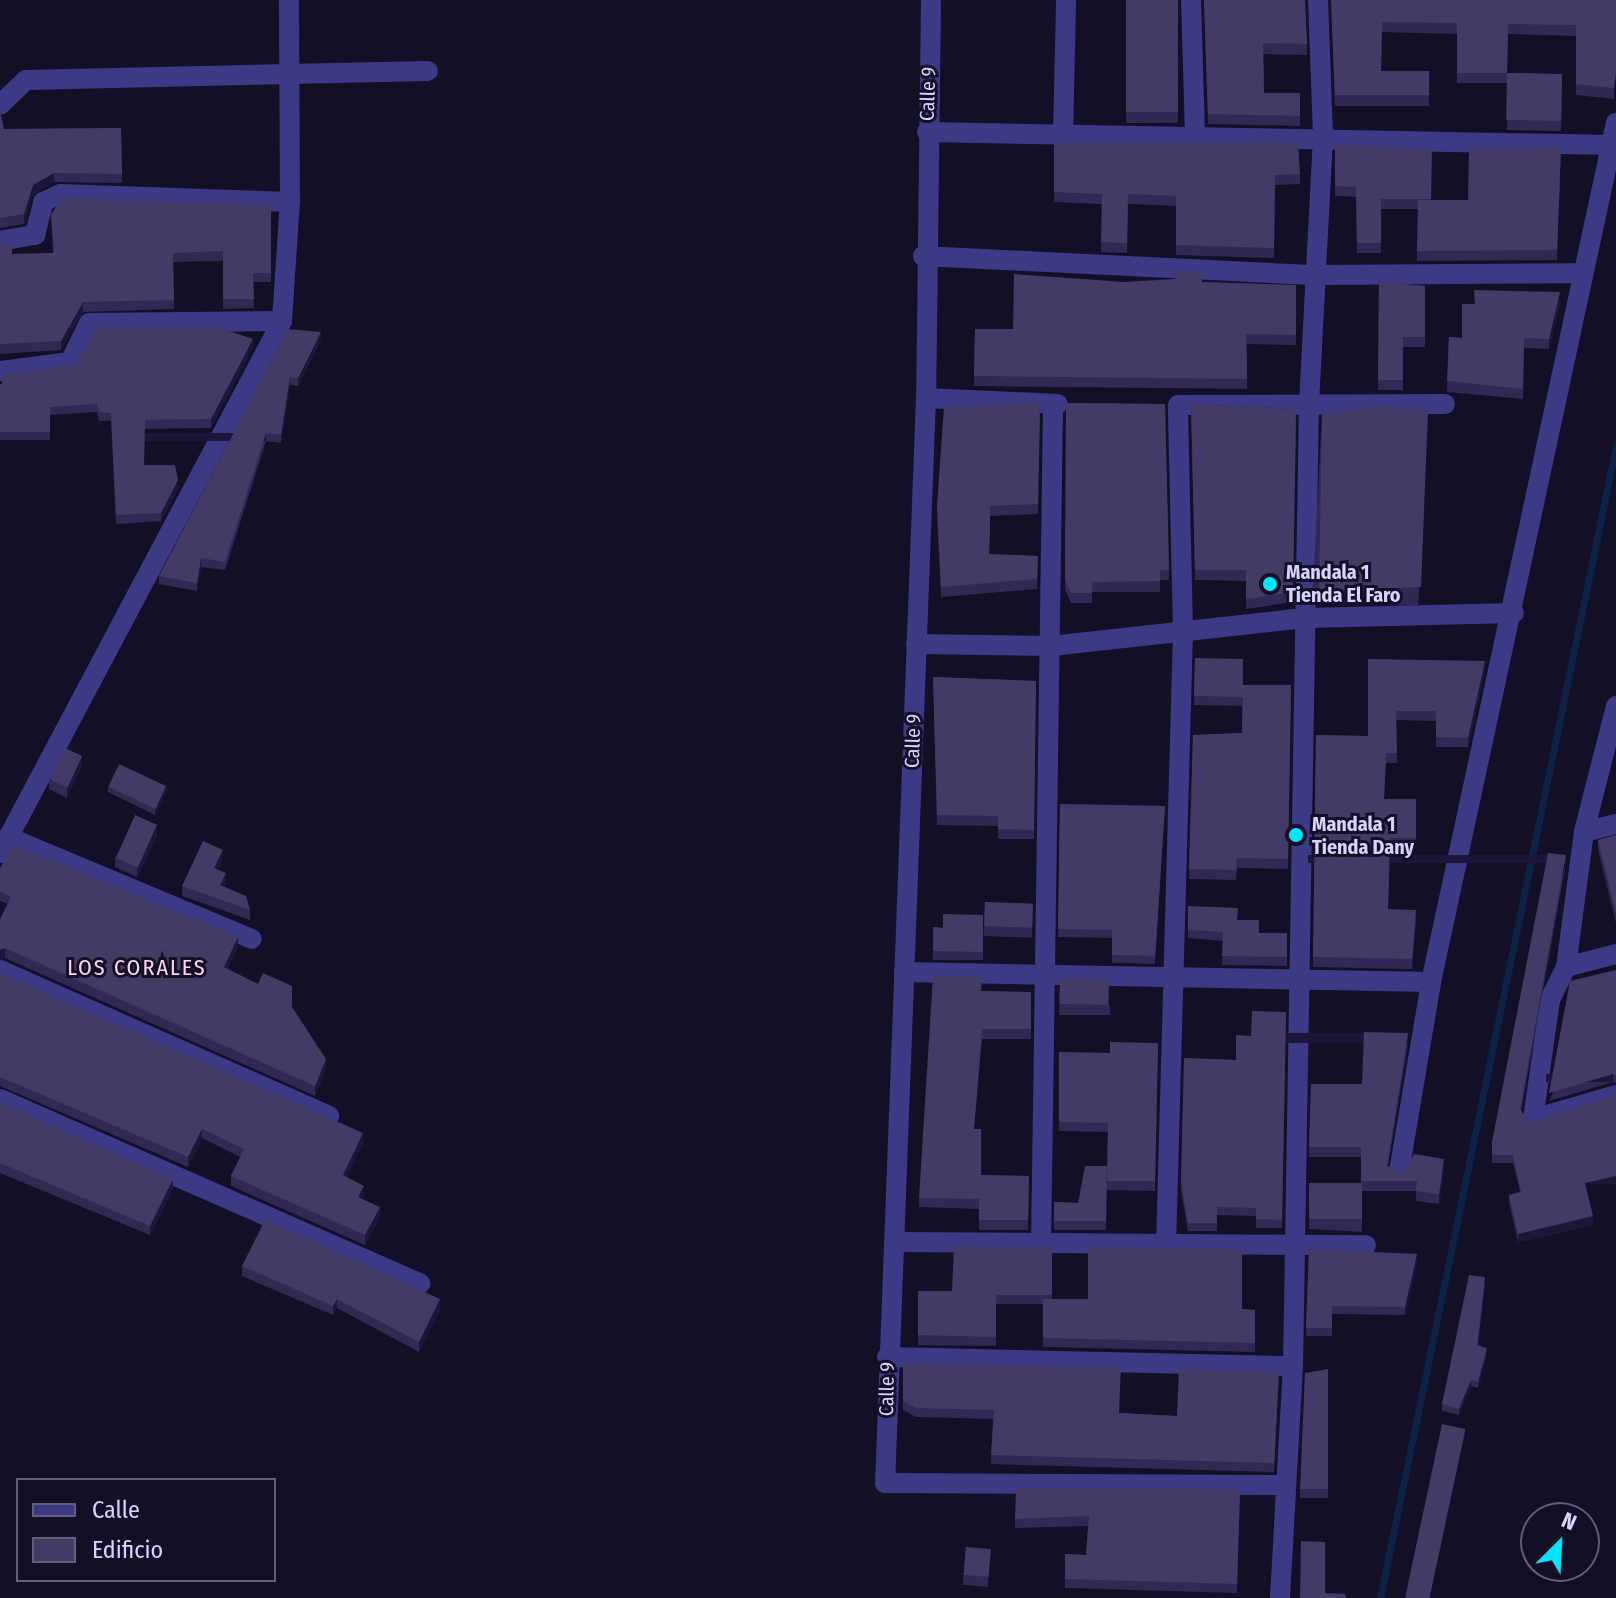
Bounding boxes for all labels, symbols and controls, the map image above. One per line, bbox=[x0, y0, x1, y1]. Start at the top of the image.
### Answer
street label: Calle 9 bbox=[915, 66, 941, 122]
place label: Mandala 1 Tienda El Faro bbox=[1286, 560, 1401, 607]
marker: Mandala 1 Tienda El Faro bbox=[1261, 575, 1279, 593]
street label: Calle 9 bbox=[900, 713, 926, 769]
place label: Mandala 1 Tienda Dany bbox=[1312, 812, 1414, 859]
marker: Mandala 1 Tienda Dany bbox=[1287, 826, 1305, 844]
district label: LOS CORALES bbox=[67, 955, 207, 981]
street label: Calle 9 bbox=[875, 1362, 899, 1416]
legend bbox=[16, 1478, 276, 1582]
text: Calle bbox=[92, 1496, 140, 1524]
north arrow bbox=[1520, 1502, 1600, 1582]
text: N bbox=[1558, 1506, 1581, 1536]
text: Edificio bbox=[92, 1536, 163, 1564]

